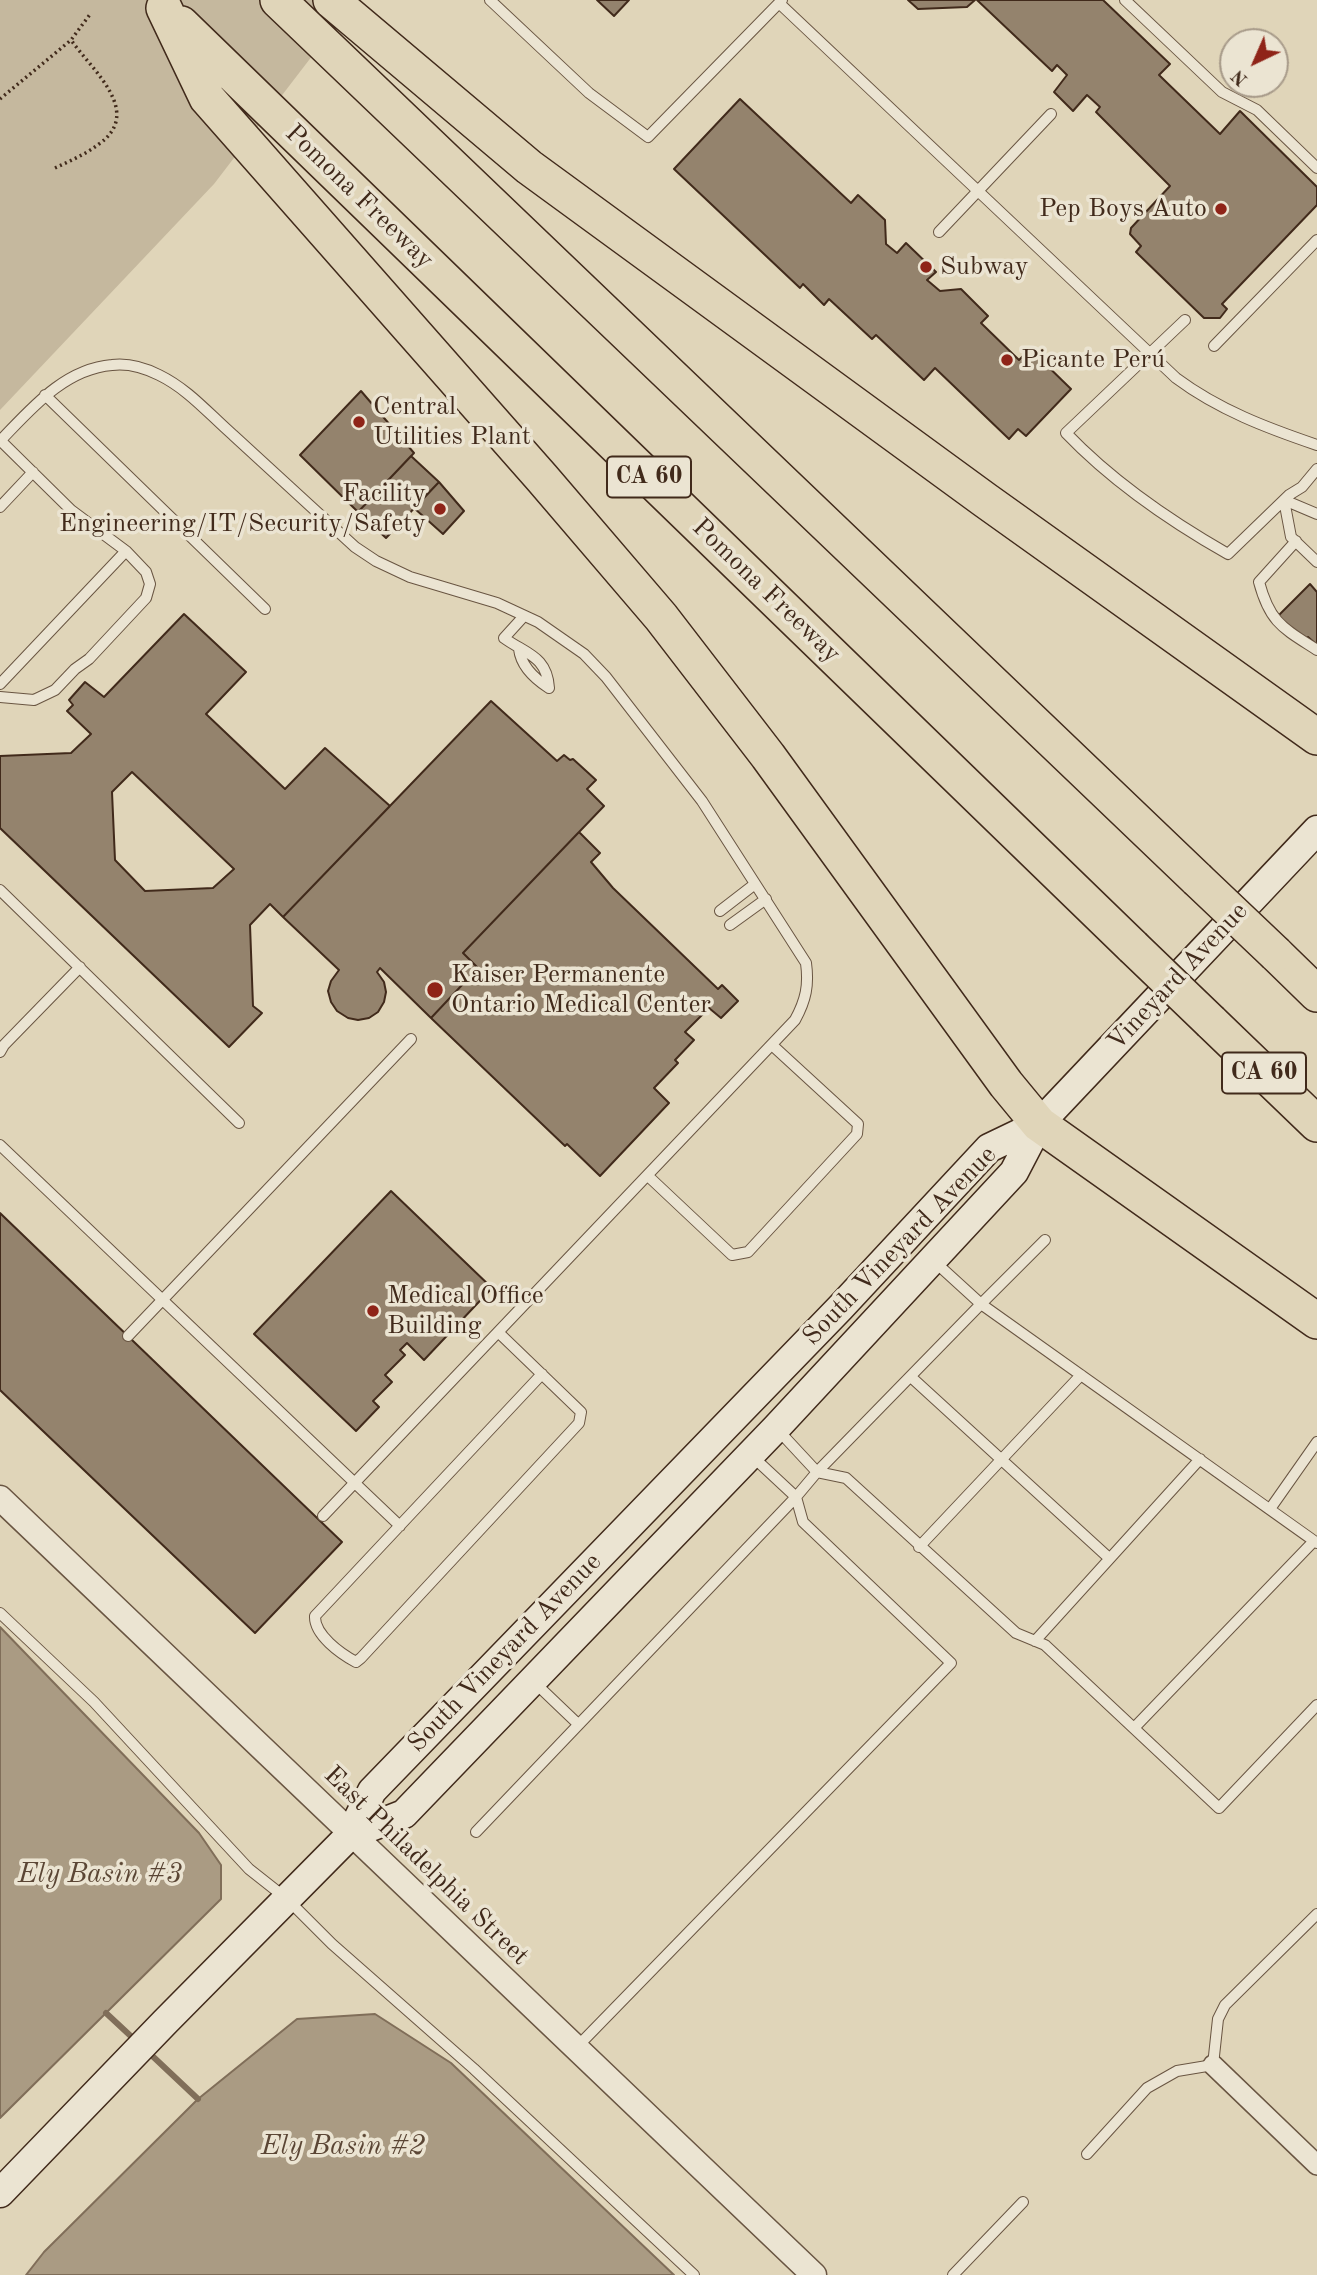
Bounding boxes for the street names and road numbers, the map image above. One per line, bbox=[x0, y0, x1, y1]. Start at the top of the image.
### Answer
street label: Pomona Freeway bbox=[278, 118, 440, 276]
road number: CA 60 bbox=[607, 456, 691, 498]
street label: Pomona Freeway bbox=[685, 512, 847, 670]
street label: Vineyard Avenue bbox=[1101, 896, 1255, 1058]
road number: CA 60 bbox=[1222, 1052, 1306, 1093]
street label: South Vineyard Avenue bbox=[797, 1140, 1003, 1352]
street label: South Vineyard Avenue bbox=[402, 1547, 608, 1759]
street label: East Philadelphia Street bbox=[317, 1760, 535, 1972]

